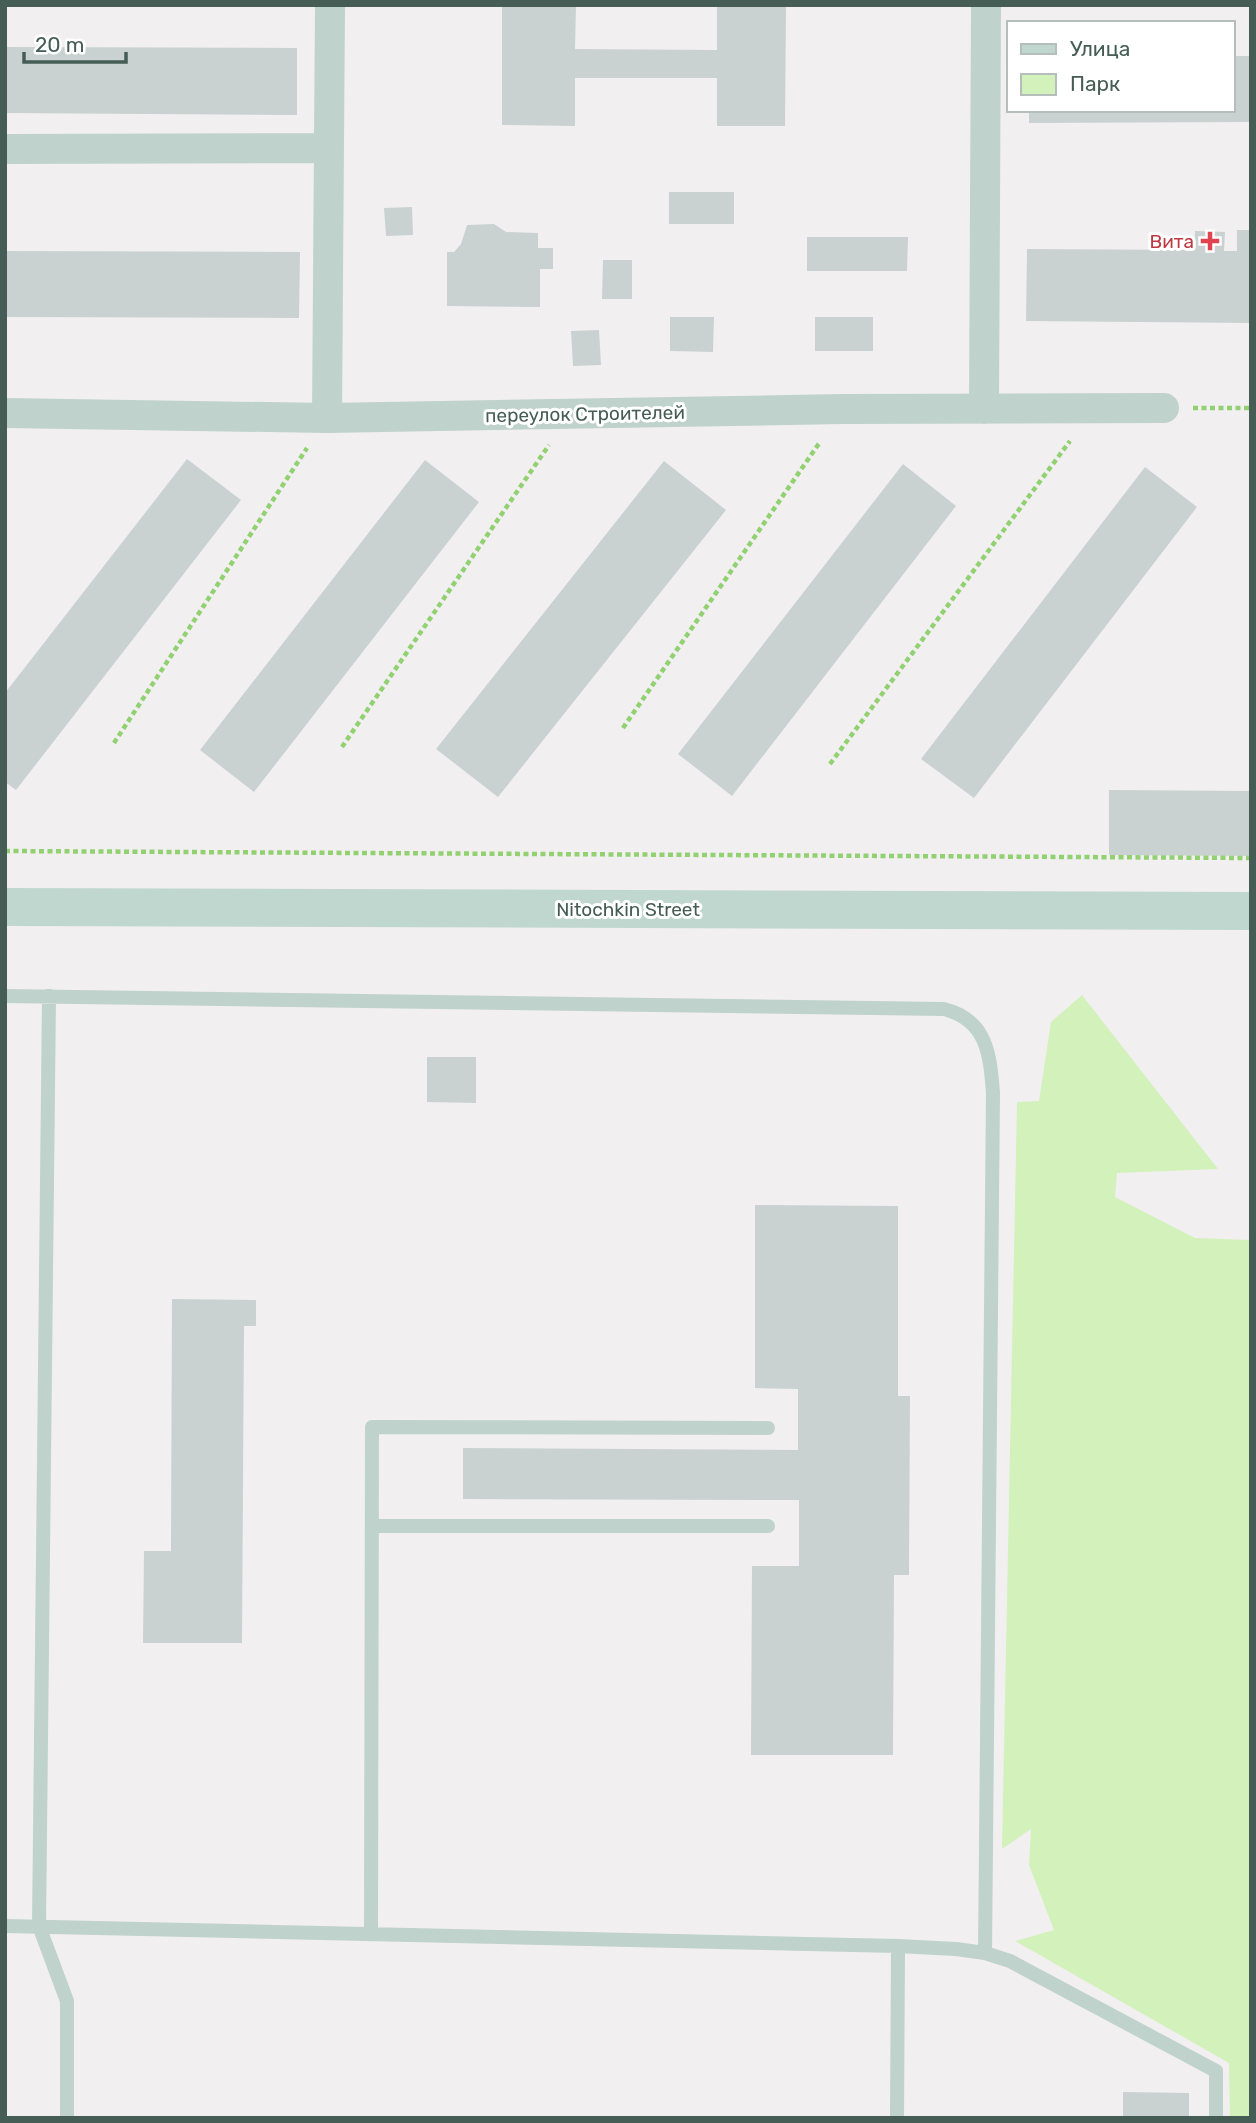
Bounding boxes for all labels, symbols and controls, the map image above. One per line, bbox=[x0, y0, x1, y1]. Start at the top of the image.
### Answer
scale bar bbox=[24, 21, 126, 65]
legend bbox=[1007, 21, 1235, 112]
text: 20 m bbox=[35, 32, 84, 57]
text: Улица bbox=[1070, 36, 1130, 61]
text: Парк bbox=[1070, 71, 1120, 96]
place label: Вита bbox=[1150, 230, 1194, 253]
marker: Вита bbox=[1200, 231, 1220, 251]
street label: переулок Строителей bbox=[485, 401, 685, 427]
street label: Nitochkin Street bbox=[556, 898, 700, 921]

